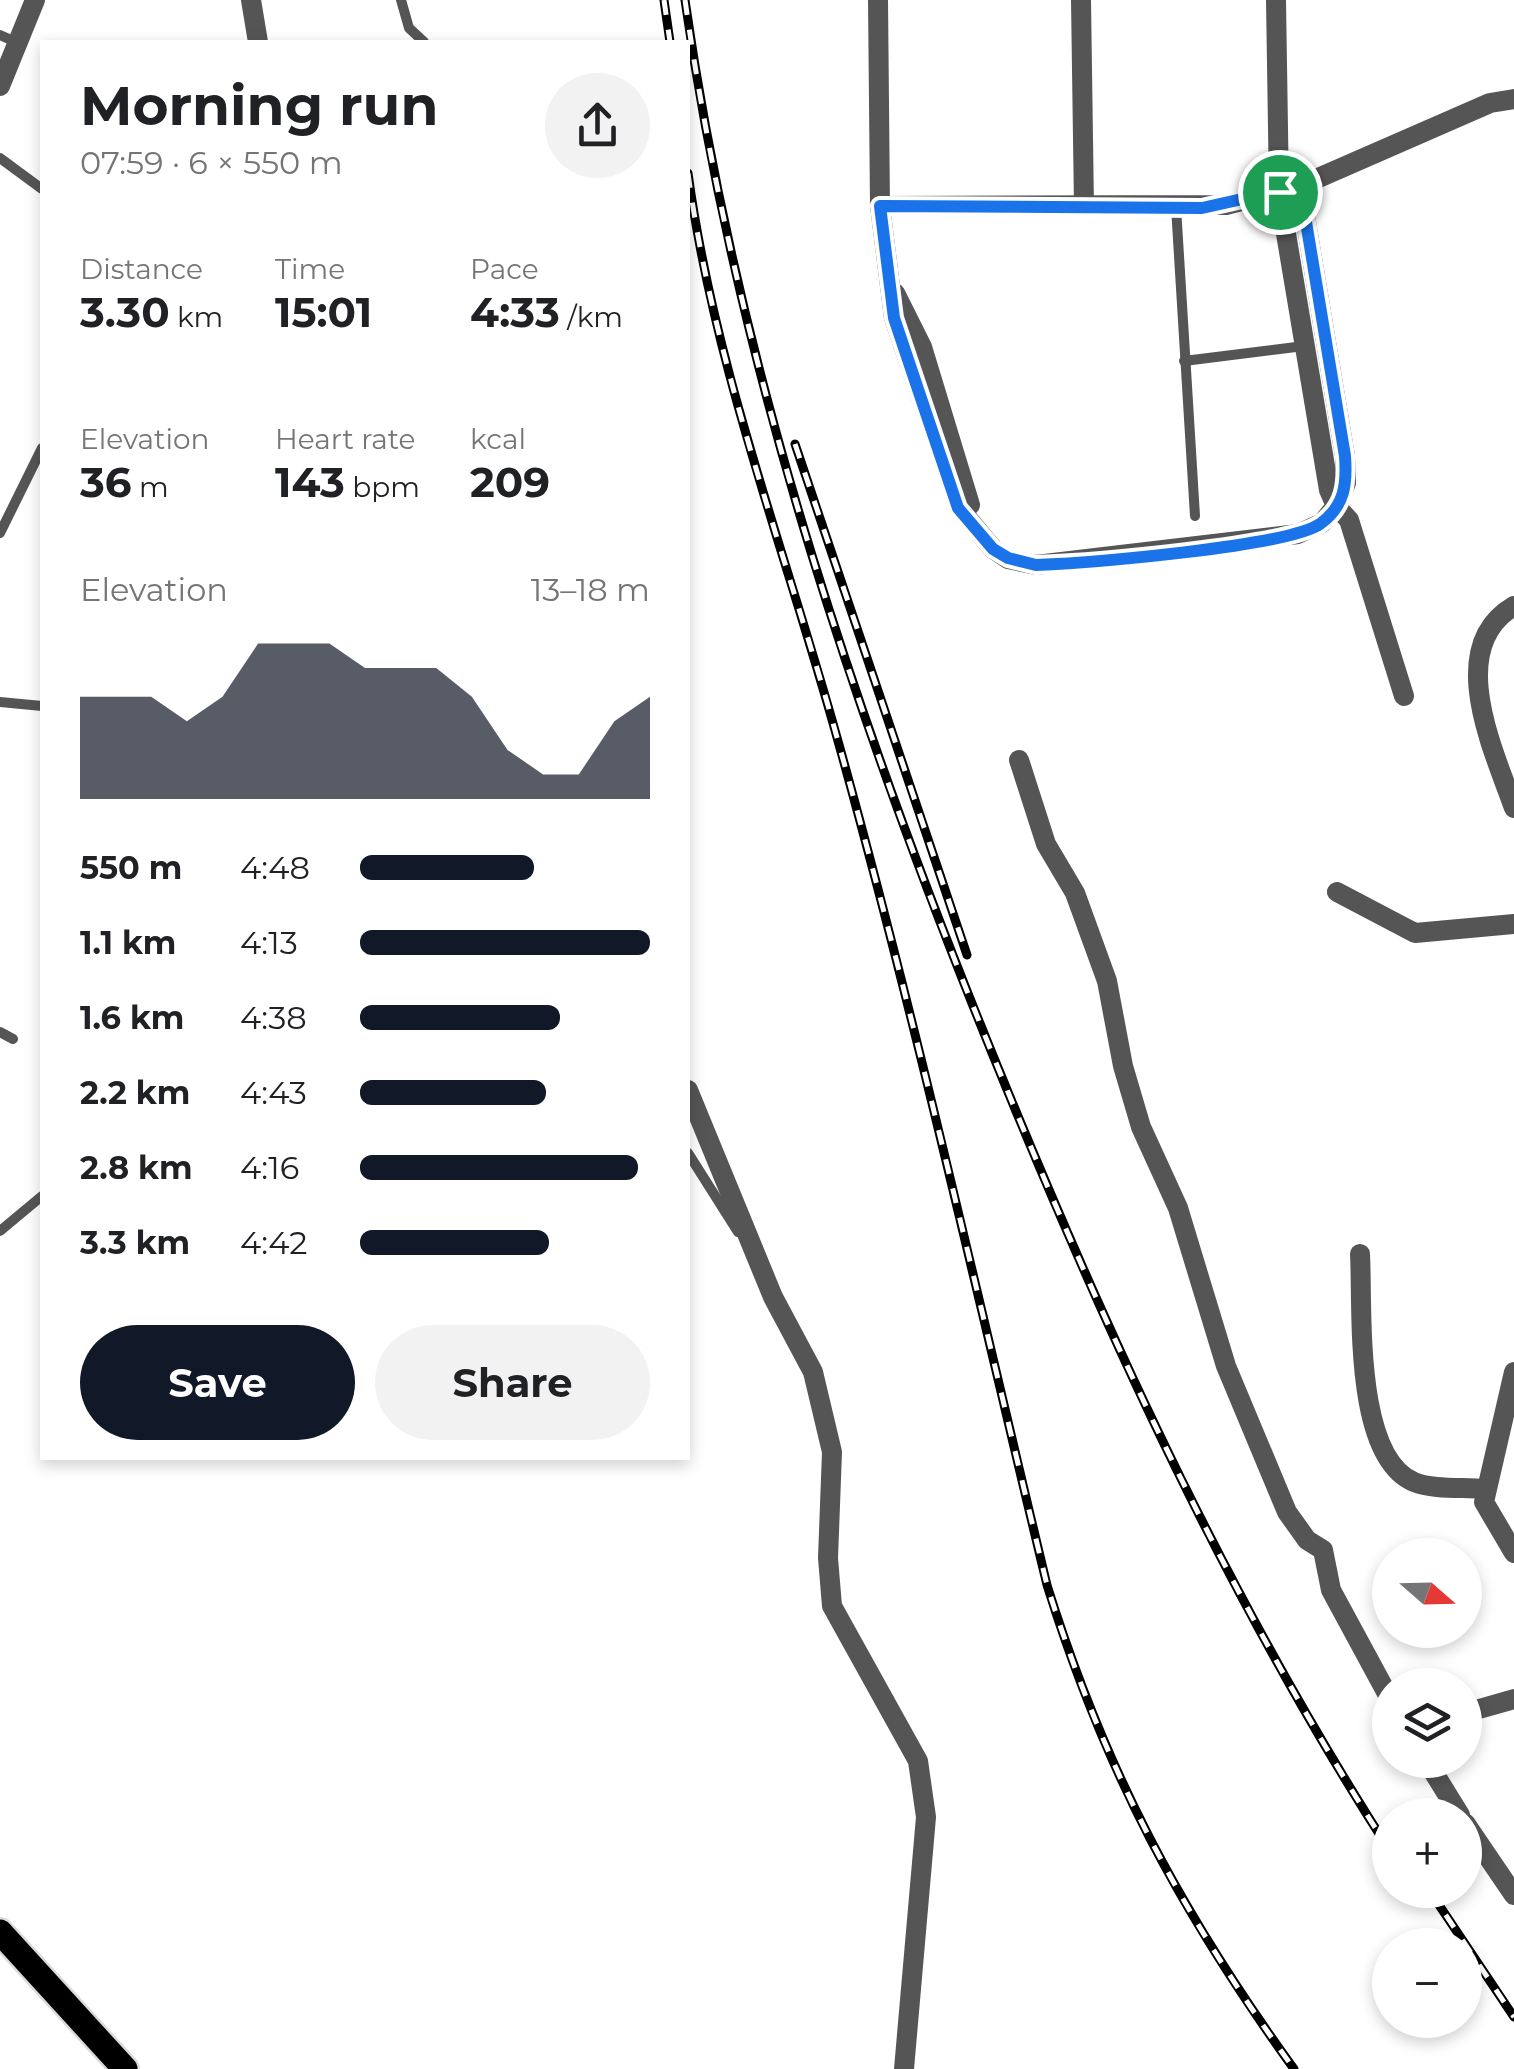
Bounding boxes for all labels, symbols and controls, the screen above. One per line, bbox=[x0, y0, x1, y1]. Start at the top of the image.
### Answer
text: Morning run bbox=[80, 72, 438, 139]
button: share bbox=[545, 73, 650, 178]
text: 07:59 · 6 × 550 m bbox=[80, 143, 343, 182]
pin bbox=[1238, 150, 1323, 235]
icon: arrive bbox=[1253, 165, 1308, 220]
text: Distance bbox=[80, 252, 203, 286]
text: Time bbox=[275, 252, 345, 286]
text: Pace bbox=[470, 252, 539, 286]
text: 3.30 bbox=[80, 286, 170, 338]
text: 15:01 bbox=[275, 286, 372, 338]
text: 4:33 bbox=[470, 286, 560, 338]
text: km bbox=[170, 300, 223, 334]
text: /km bbox=[560, 300, 623, 334]
text: Elevation bbox=[80, 422, 209, 456]
text: Heart rate bbox=[275, 422, 416, 456]
text: kcal bbox=[470, 422, 526, 456]
text: 36 bbox=[80, 456, 132, 508]
text: 143 bbox=[275, 456, 345, 508]
text: 209 bbox=[470, 456, 550, 508]
text: m bbox=[132, 470, 169, 504]
text: bpm bbox=[345, 470, 420, 504]
text: Elevation bbox=[80, 570, 228, 609]
text: 13–18 m bbox=[531, 570, 650, 609]
text: 550 m bbox=[80, 848, 182, 887]
text: 4:48 bbox=[240, 848, 310, 887]
text: 1.1 km bbox=[80, 923, 176, 962]
text: 4:13 bbox=[240, 923, 298, 962]
text: 1.6 km bbox=[80, 998, 184, 1037]
text: 4:38 bbox=[240, 998, 307, 1037]
text: 2.2 km bbox=[80, 1073, 190, 1112]
text: 4:43 bbox=[240, 1073, 307, 1112]
text: 2.8 km bbox=[80, 1148, 193, 1187]
text: 4:16 bbox=[240, 1148, 299, 1187]
text: 3.3 km bbox=[80, 1223, 190, 1262]
text: 4:42 bbox=[240, 1223, 307, 1262]
button: Save bbox=[80, 1325, 355, 1440]
button: Share bbox=[375, 1325, 650, 1440]
north arrow bbox=[1372, 1538, 1482, 1648]
map controls bbox=[1372, 1538, 1482, 2038]
button: layers bbox=[1372, 1668, 1482, 1778]
button: + bbox=[1372, 1798, 1482, 1908]
button: − bbox=[1372, 1928, 1482, 2038]

